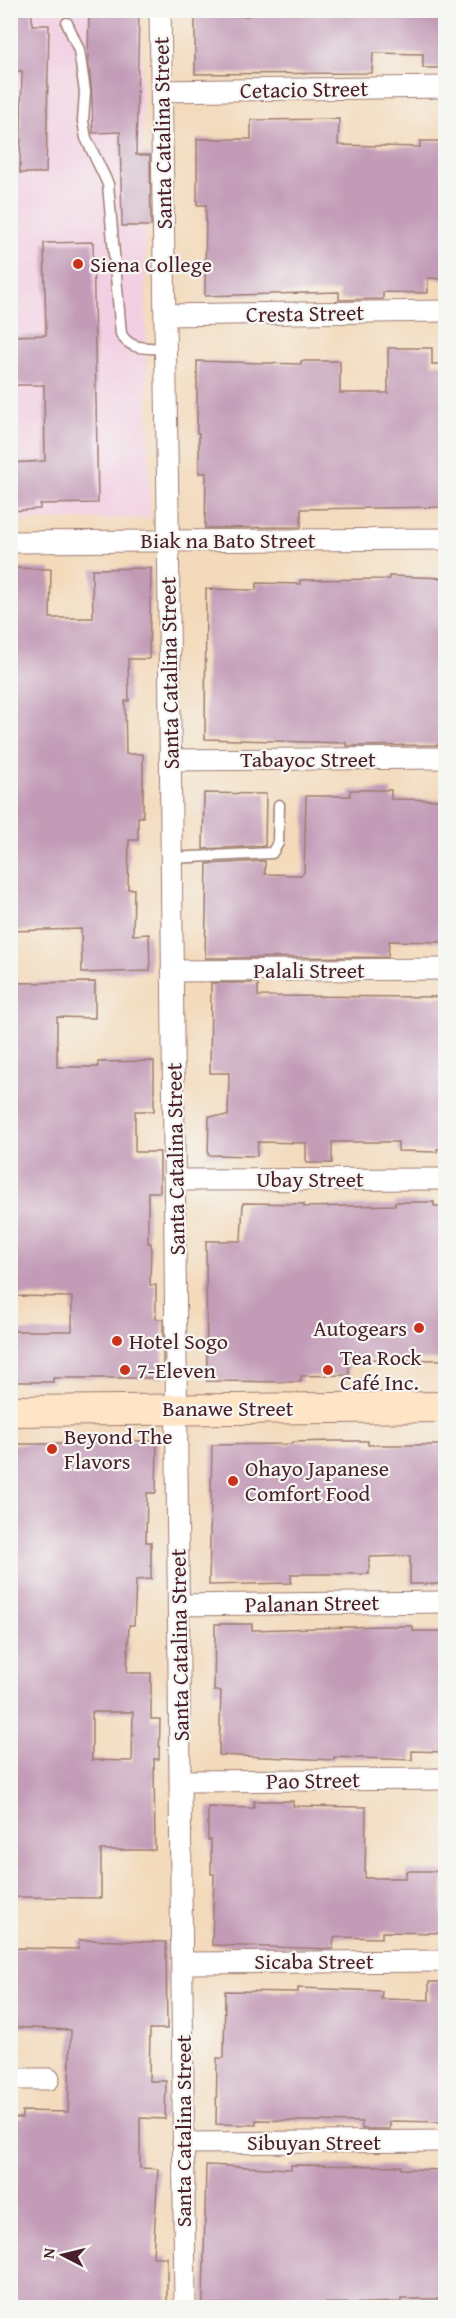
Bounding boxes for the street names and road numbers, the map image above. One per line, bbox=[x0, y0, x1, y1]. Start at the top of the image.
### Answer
street label: Santa Catalina Street bbox=[144, 36, 180, 230]
street label: Cetacio Street bbox=[240, 72, 369, 106]
street label: Cresta Street bbox=[246, 296, 365, 330]
street label: Biak na Bato Street bbox=[140, 524, 316, 556]
street label: Santa Catalina Street bbox=[151, 576, 187, 770]
street label: Tabayoc Street bbox=[240, 743, 376, 775]
street label: Palali Street bbox=[253, 954, 365, 986]
street label: Santa Catalina Street bbox=[157, 1062, 193, 1256]
street label: Ubay Street bbox=[256, 1163, 364, 1195]
street label: Banawe Street bbox=[162, 1392, 294, 1424]
street label: Santa Catalina Street bbox=[161, 1548, 197, 1742]
street label: Palanan Street bbox=[245, 1586, 380, 1620]
street label: Pao Street bbox=[266, 1763, 360, 1797]
street label: Sicaba Street bbox=[254, 1945, 374, 1977]
street label: Santa Catalina Street bbox=[167, 2034, 199, 2227]
street label: Sibuyan Street bbox=[247, 2126, 381, 2158]

